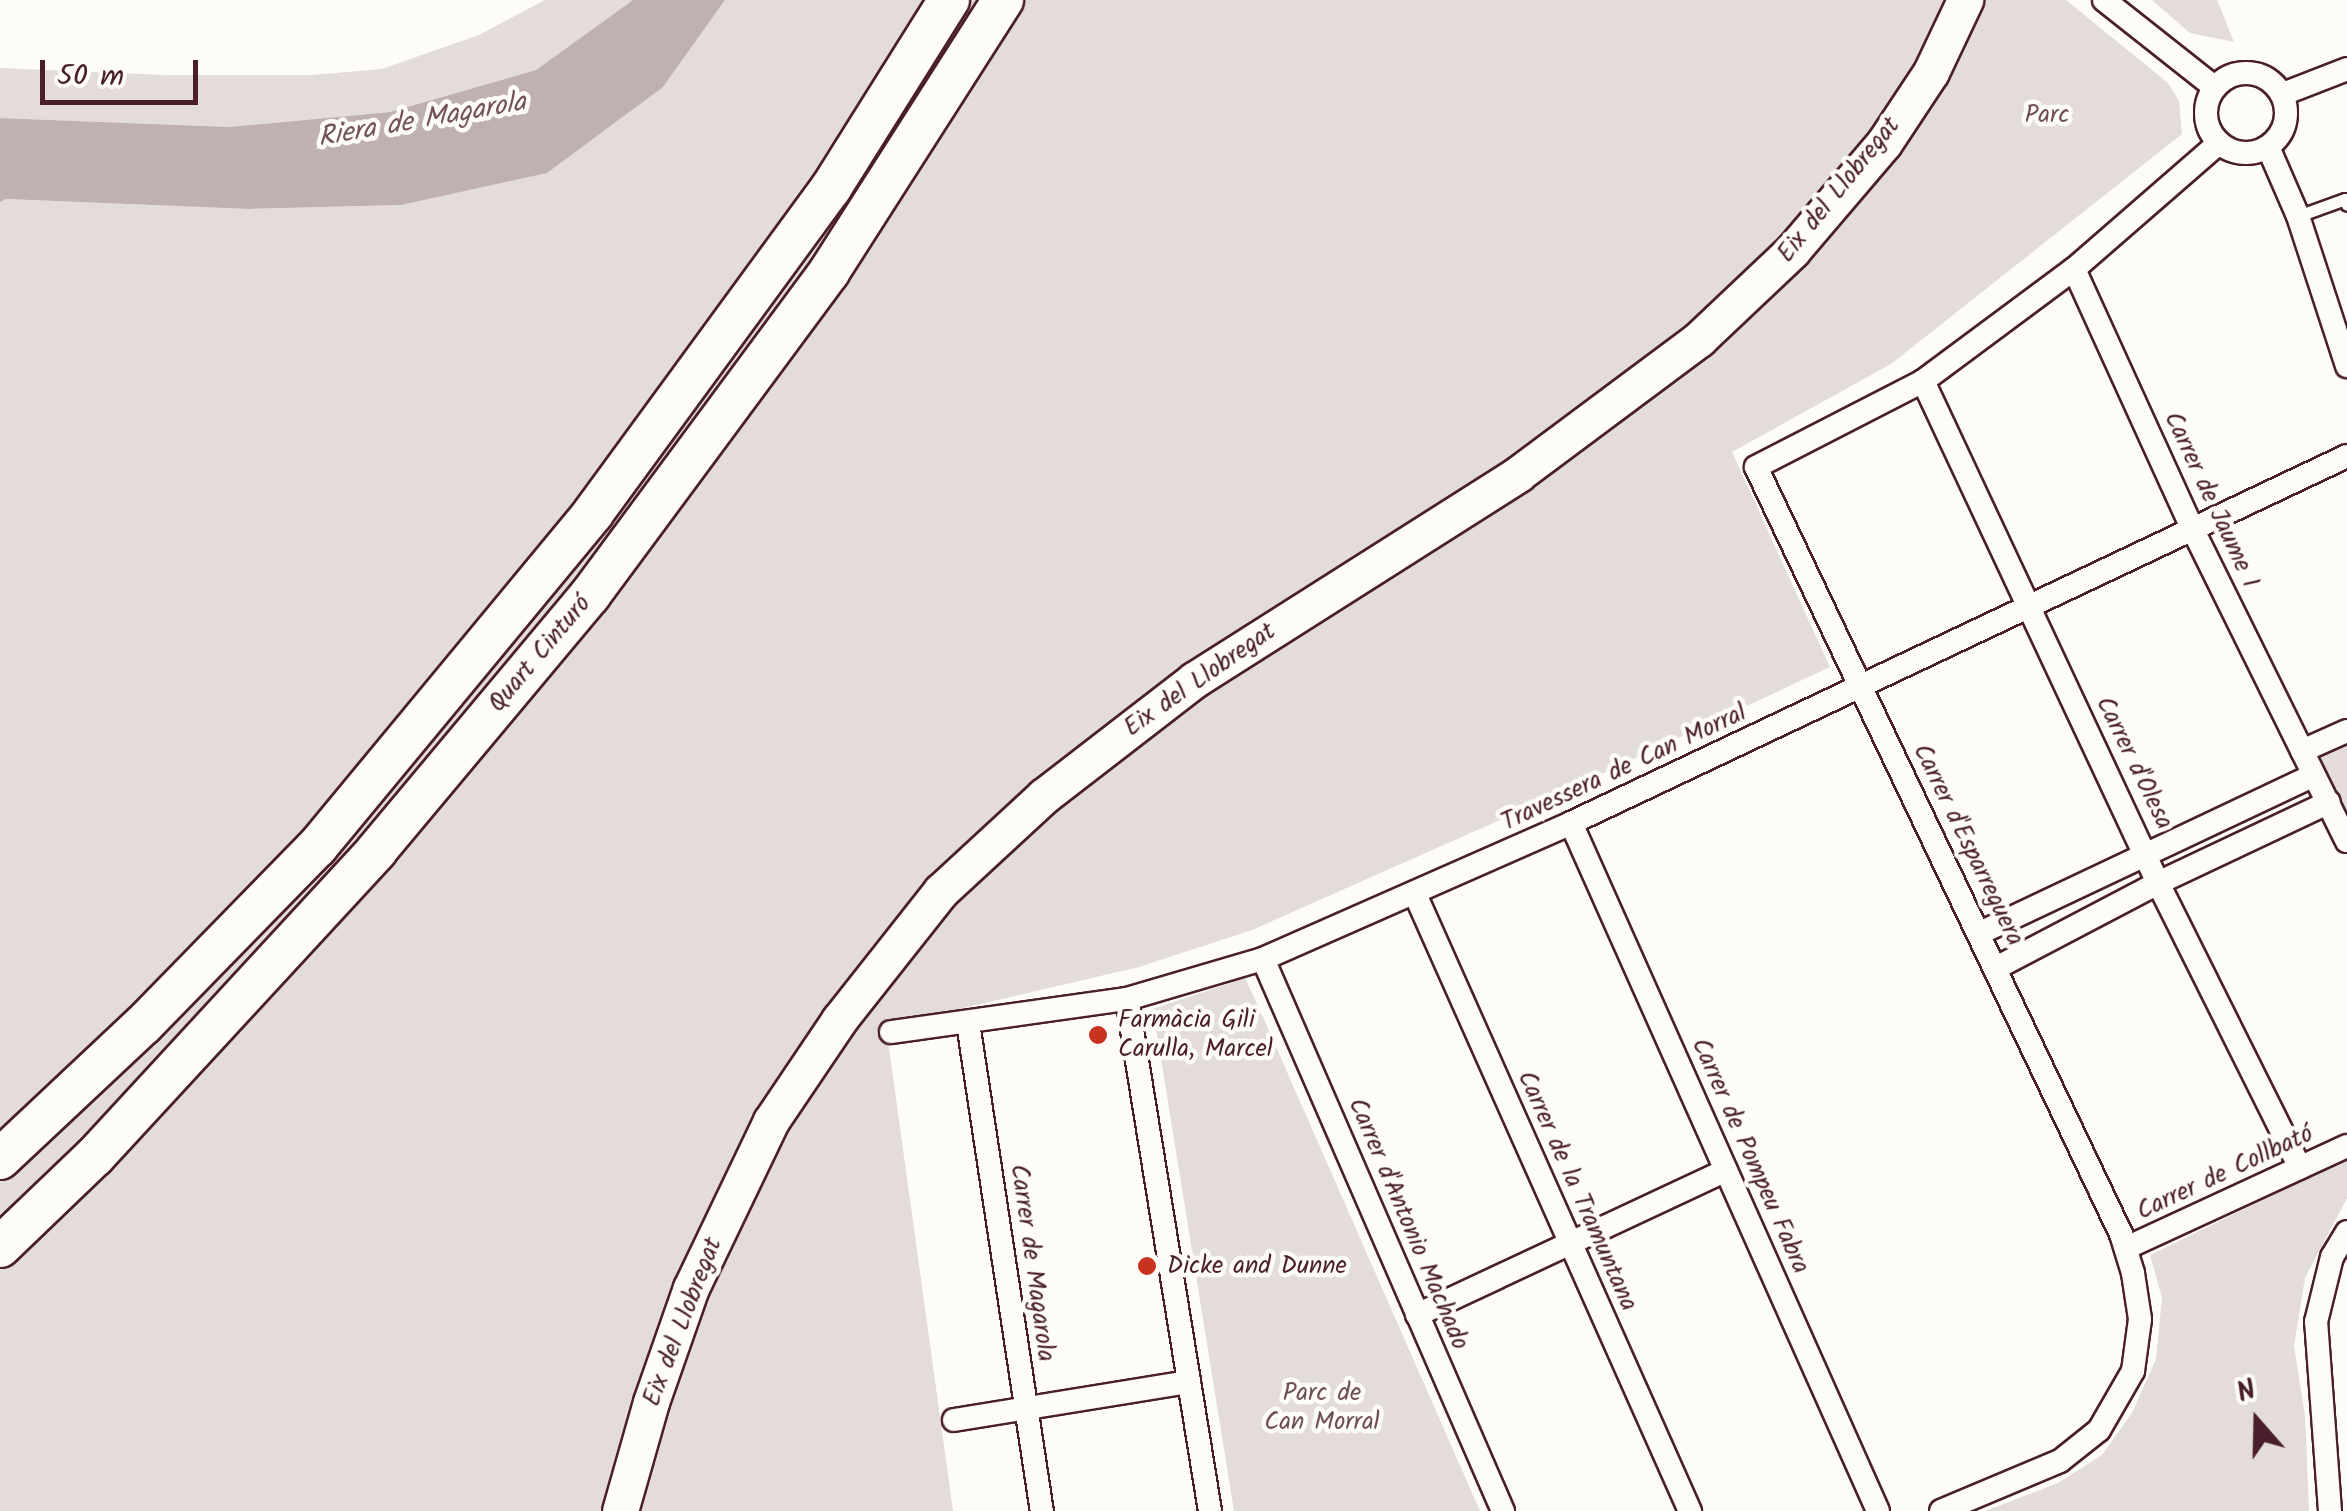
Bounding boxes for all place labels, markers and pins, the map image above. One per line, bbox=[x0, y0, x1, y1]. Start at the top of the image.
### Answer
place label: Farmàcia Gili Carulla, Marcel bbox=[1118, 1006, 1273, 1065]
marker: Farmàcia Gili Carulla, Marcel bbox=[1087, 1024, 1109, 1046]
place label: Dicke and Dunne bbox=[1167, 1251, 1347, 1281]
marker: Dicke and Dunne bbox=[1136, 1255, 1158, 1277]

